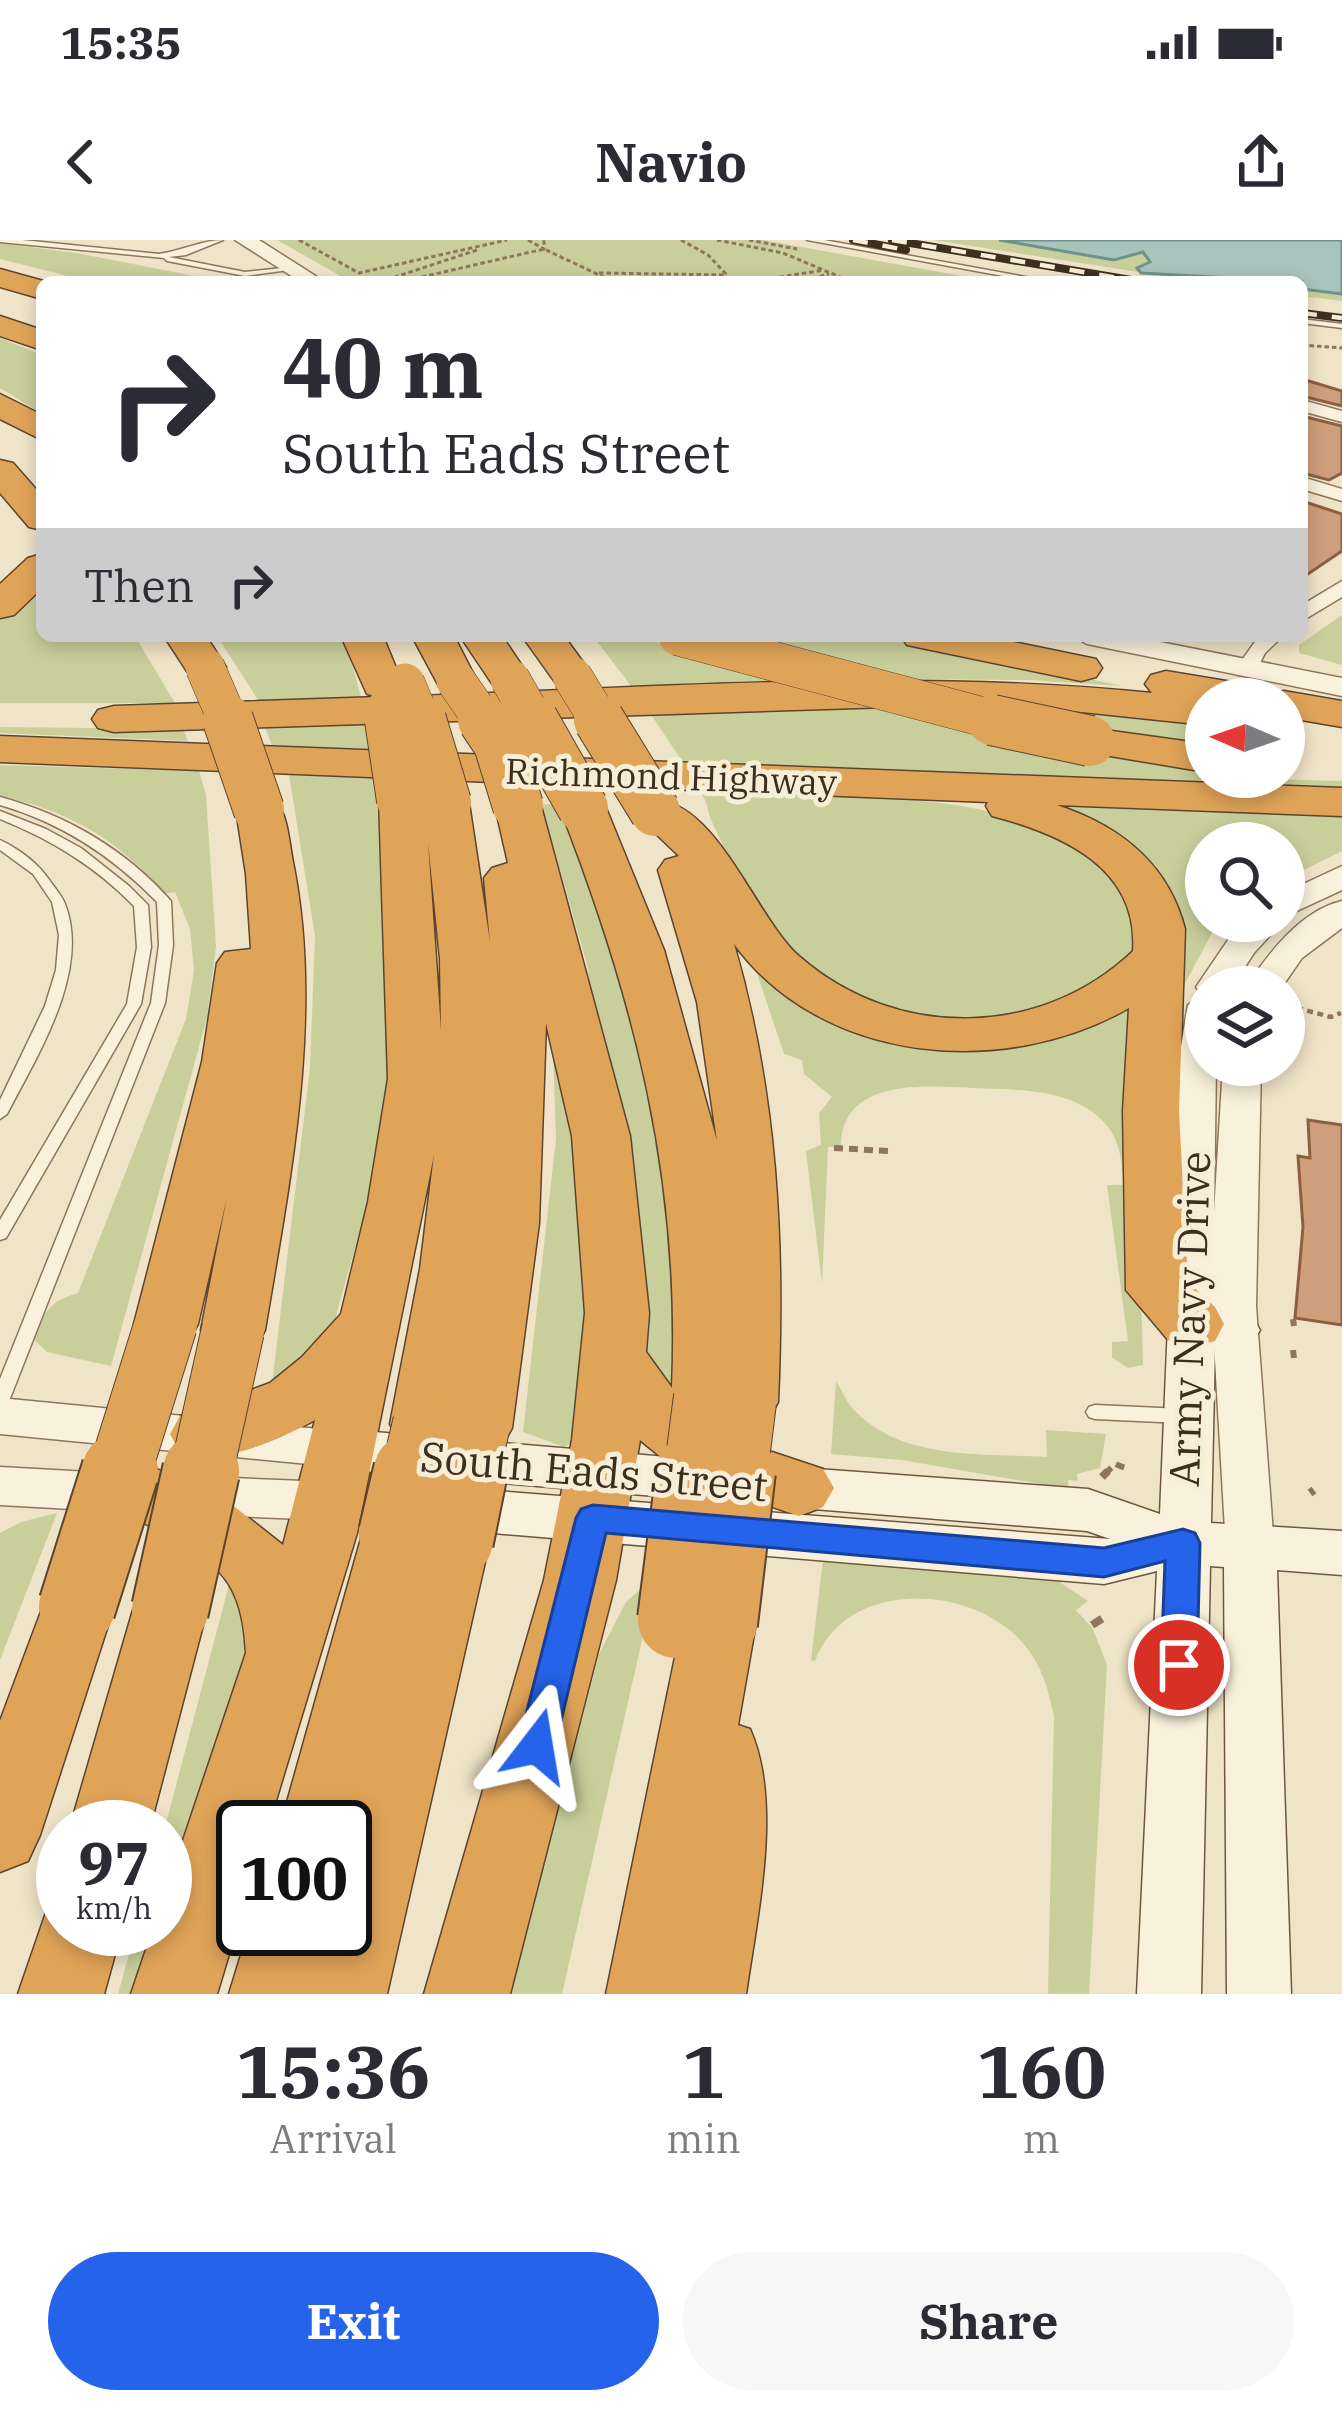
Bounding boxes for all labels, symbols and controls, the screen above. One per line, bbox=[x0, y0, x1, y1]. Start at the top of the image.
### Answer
text: 15:35 bbox=[60, 13, 182, 71]
text: Navio bbox=[595, 127, 747, 197]
icon: back bbox=[48, 129, 114, 195]
icon: share bbox=[1228, 129, 1294, 195]
text: 40 m bbox=[282, 312, 484, 421]
icon: right bbox=[84, 324, 240, 480]
text: South Eads Street bbox=[282, 418, 730, 488]
icon: right bbox=[218, 552, 284, 618]
text: Then bbox=[84, 556, 194, 614]
north arrow bbox=[1185, 678, 1305, 798]
map controls bbox=[1185, 678, 1305, 1086]
street label: Richmond Highway bbox=[504, 747, 838, 805]
button: search bbox=[1185, 822, 1305, 942]
button: layers bbox=[1185, 966, 1305, 1086]
street label: Army Navy Drive bbox=[1156, 1150, 1222, 1488]
street label: South Eads Street bbox=[418, 1428, 770, 1514]
pin bbox=[1128, 1614, 1230, 1716]
icon: arrive bbox=[1146, 1632, 1212, 1698]
position arrow bbox=[474, 1683, 600, 1809]
speed limit sign: 100 bbox=[216, 1800, 372, 1956]
text: 97 bbox=[78, 1823, 150, 1902]
text: km/h bbox=[76, 1888, 152, 1927]
text: 15:36 bbox=[236, 2024, 430, 2118]
text: 1 bbox=[682, 2024, 725, 2118]
text: 160 bbox=[977, 2024, 1106, 2118]
text: Arrival bbox=[270, 2113, 397, 2164]
text: min bbox=[666, 2113, 741, 2164]
text: m bbox=[1023, 2113, 1060, 2164]
button: Exit bbox=[48, 2252, 659, 2390]
button: Share bbox=[683, 2252, 1294, 2390]

